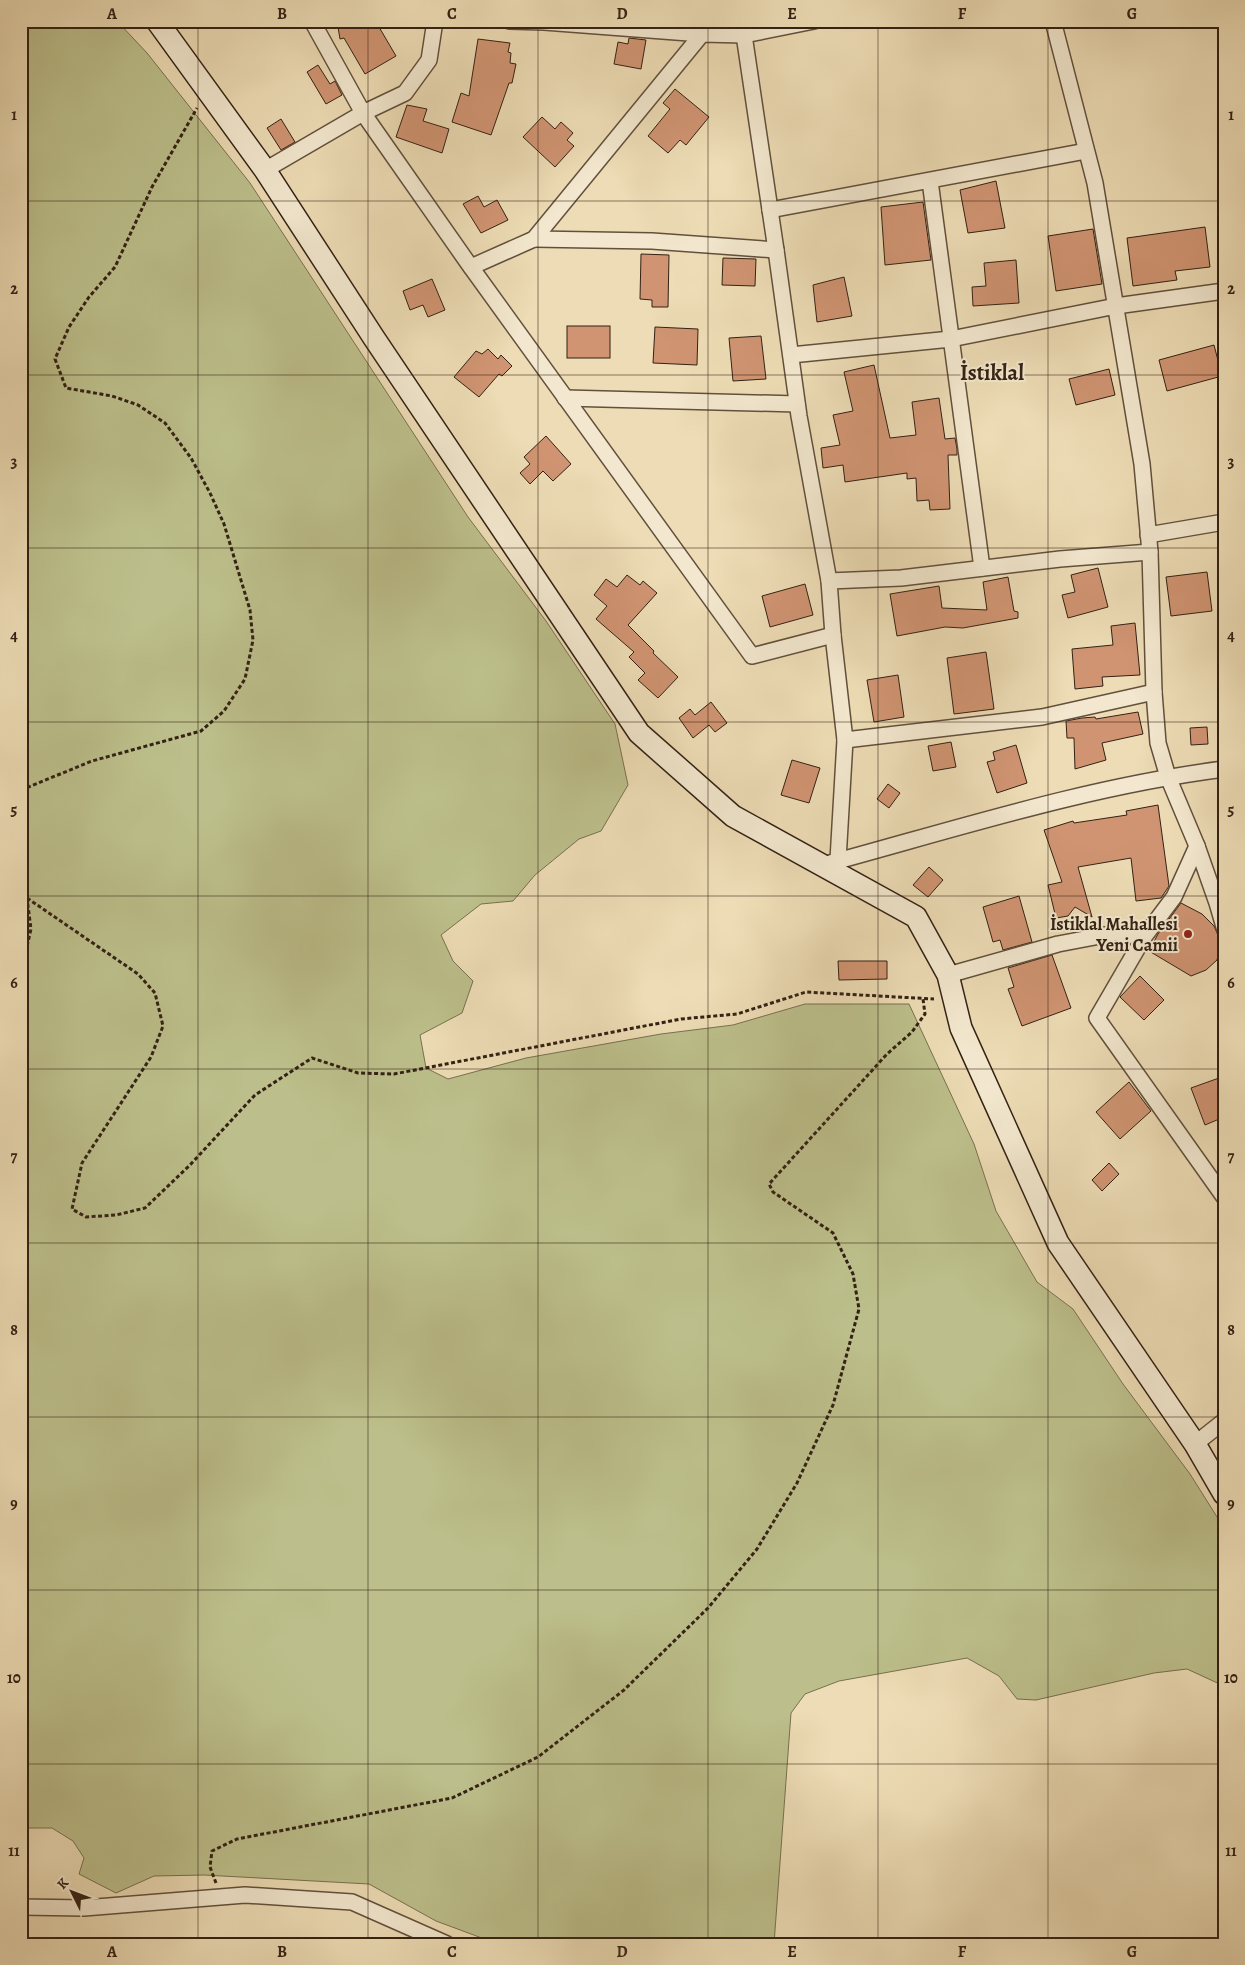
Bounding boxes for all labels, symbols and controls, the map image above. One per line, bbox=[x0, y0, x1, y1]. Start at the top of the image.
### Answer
text: A bbox=[106, 3, 118, 25]
text: B bbox=[277, 3, 287, 25]
text: C bbox=[447, 3, 457, 25]
text: D bbox=[616, 3, 628, 25]
text: E bbox=[787, 3, 797, 25]
text: F bbox=[958, 3, 967, 25]
text: G bbox=[1127, 3, 1137, 25]
text: 1 bbox=[11, 104, 17, 126]
text: 1 bbox=[1228, 104, 1234, 126]
text: 2 bbox=[10, 278, 18, 300]
text: 2 bbox=[1227, 278, 1235, 300]
district label: İstiklal bbox=[960, 358, 1024, 388]
text: 3 bbox=[11, 451, 18, 473]
text: 3 bbox=[1228, 451, 1235, 473]
text: 4 bbox=[10, 625, 18, 647]
text: 4 bbox=[1227, 625, 1235, 647]
text: 5 bbox=[11, 799, 18, 821]
text: 5 bbox=[1228, 799, 1235, 821]
place label: İstiklal Mahallesi Yeni Camii bbox=[1050, 912, 1178, 957]
marker: İstiklal Mahallesi Yeni Camii bbox=[1182, 928, 1194, 940]
text: 6 bbox=[10, 972, 18, 994]
text: 6 bbox=[1227, 972, 1235, 994]
text: 7 bbox=[11, 1146, 18, 1168]
text: 7 bbox=[1228, 1146, 1235, 1168]
text: 8 bbox=[10, 1319, 18, 1341]
text: 8 bbox=[1227, 1319, 1235, 1341]
text: 9 bbox=[10, 1493, 18, 1515]
text: 9 bbox=[1227, 1493, 1235, 1515]
text: 10 bbox=[7, 1667, 21, 1689]
text: 10 bbox=[1224, 1667, 1238, 1689]
text: 11 bbox=[8, 1840, 20, 1862]
text: 11 bbox=[1225, 1840, 1237, 1862]
north arrow bbox=[48, 1868, 98, 1918]
text: K bbox=[53, 1873, 73, 1893]
text: A bbox=[106, 1941, 118, 1963]
text: B bbox=[277, 1941, 287, 1963]
text: C bbox=[447, 1941, 457, 1963]
text: D bbox=[616, 1941, 628, 1963]
text: E bbox=[787, 1941, 797, 1963]
text: F bbox=[958, 1941, 967, 1963]
text: G bbox=[1127, 1941, 1137, 1963]

